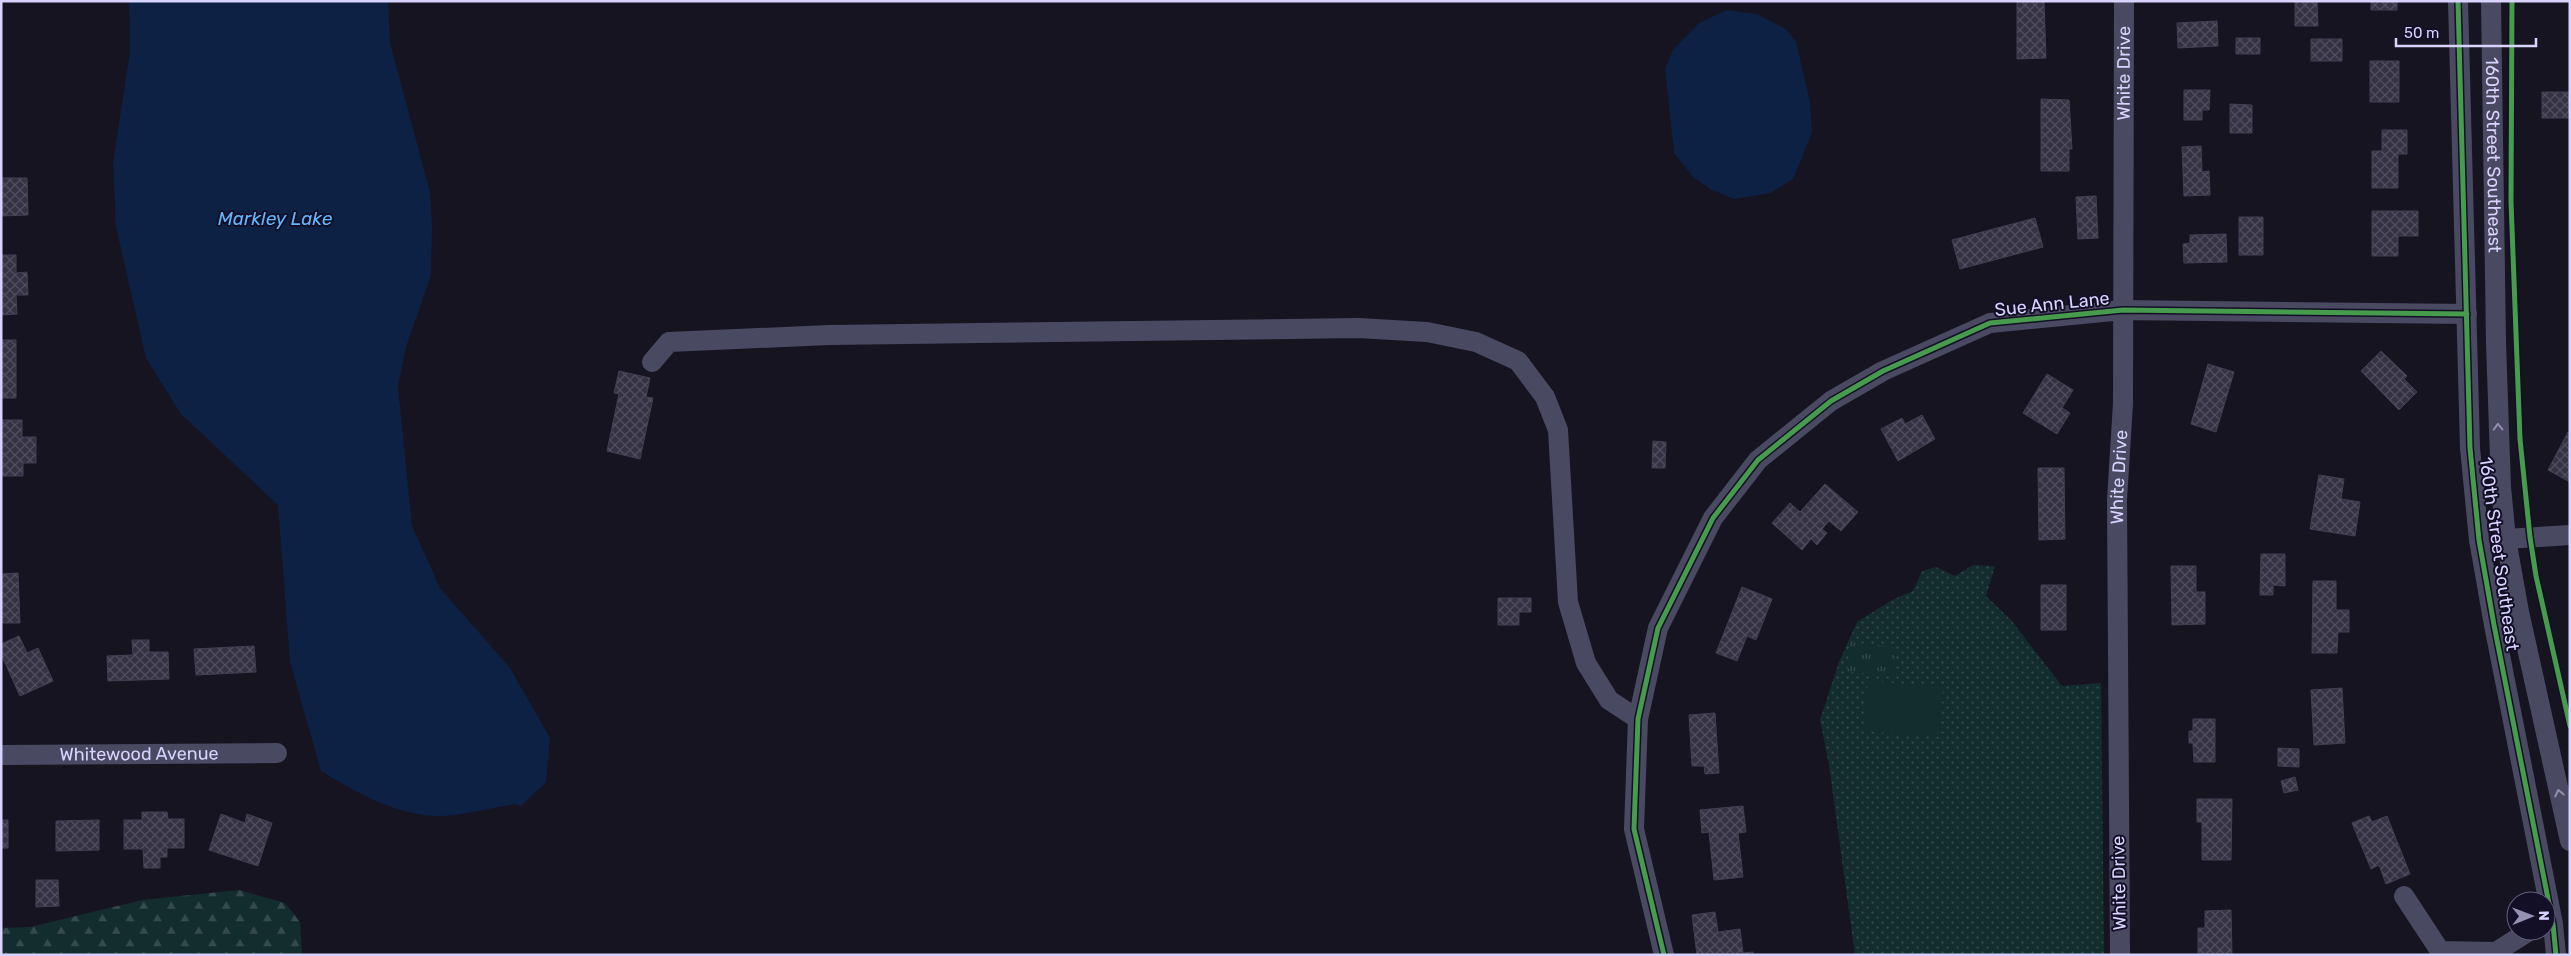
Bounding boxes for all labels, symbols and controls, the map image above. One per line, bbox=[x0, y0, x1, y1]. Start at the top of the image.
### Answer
scale bar bbox=[2396, 15, 2536, 47]
text: 50 m bbox=[2404, 24, 2439, 42]
street label: White Drive bbox=[2113, 26, 2135, 121]
street label: 160th Street Southeast bbox=[2481, 57, 2506, 253]
water label: Markley Lake bbox=[218, 207, 333, 230]
street label: Sue Ann Lane bbox=[1993, 287, 2111, 321]
one-way arrow bbox=[2493, 423, 2503, 430]
street label: White Drive bbox=[2106, 429, 2132, 524]
street label: 160th Street Southeast bbox=[2475, 456, 2523, 652]
street label: Whitewood Avenue bbox=[59, 742, 219, 766]
one-way arrow bbox=[2554, 789, 2565, 798]
street label: White Drive bbox=[2107, 836, 2131, 930]
north arrow bbox=[2506, 891, 2556, 941]
text: N bbox=[2535, 911, 2552, 921]

